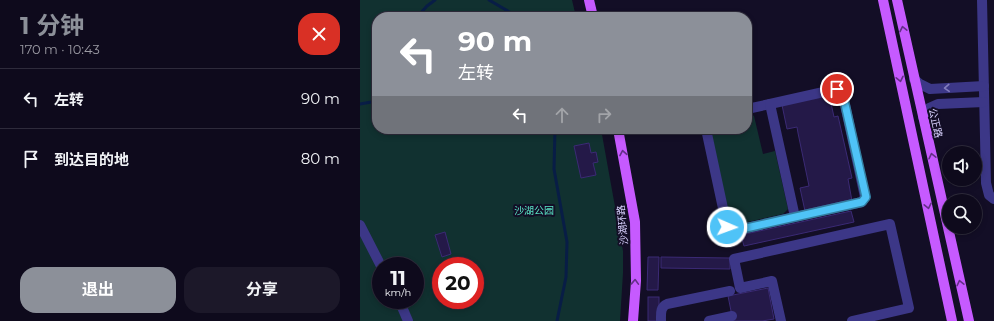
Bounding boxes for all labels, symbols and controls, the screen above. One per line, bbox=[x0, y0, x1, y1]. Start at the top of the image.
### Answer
text: 1 分钟 bbox=[20, 11, 84, 40]
button: close bbox=[298, 13, 340, 55]
text: 90 m bbox=[458, 24, 532, 58]
one-way arrow bbox=[900, 26, 908, 32]
icon: left bbox=[392, 28, 444, 80]
text: 170 m · 10:43 bbox=[20, 41, 100, 57]
text: 左转 bbox=[458, 62, 494, 84]
pin bbox=[820, 72, 854, 106]
one-way arrow bbox=[895, 76, 903, 82]
icon: arrive bbox=[826, 78, 848, 100]
one-way arrow bbox=[944, 83, 950, 92]
icon: left bbox=[20, 88, 42, 110]
text: 90 m bbox=[301, 89, 340, 108]
text: 左转 bbox=[54, 90, 84, 109]
icon: left bbox=[509, 104, 531, 126]
icon: ahead bbox=[551, 104, 573, 126]
icon: right bbox=[593, 104, 615, 126]
street label: 公正路 bbox=[926, 107, 945, 139]
map controls bbox=[942, 146, 982, 234]
button: sound bbox=[942, 146, 982, 186]
icon: arrive bbox=[20, 148, 42, 170]
text: 80 m bbox=[301, 149, 340, 168]
text: 到达目的地 bbox=[54, 150, 129, 169]
one-way arrow bbox=[620, 150, 628, 156]
one-way arrow bbox=[928, 153, 936, 159]
button: search bbox=[942, 194, 982, 234]
one-way arrow bbox=[923, 203, 931, 209]
park label: 沙湖公园 bbox=[514, 204, 554, 217]
street label: 沙湖环路 bbox=[614, 204, 631, 245]
position arrow bbox=[706, 206, 748, 248]
speed limit sign: 20 bbox=[432, 257, 484, 309]
text: 11 bbox=[390, 266, 406, 290]
button: 退出 bbox=[20, 267, 176, 313]
button: 分享 bbox=[184, 267, 340, 313]
one-way arrow bbox=[631, 279, 640, 285]
one-way arrow bbox=[957, 280, 965, 286]
text: km/h bbox=[385, 286, 411, 299]

